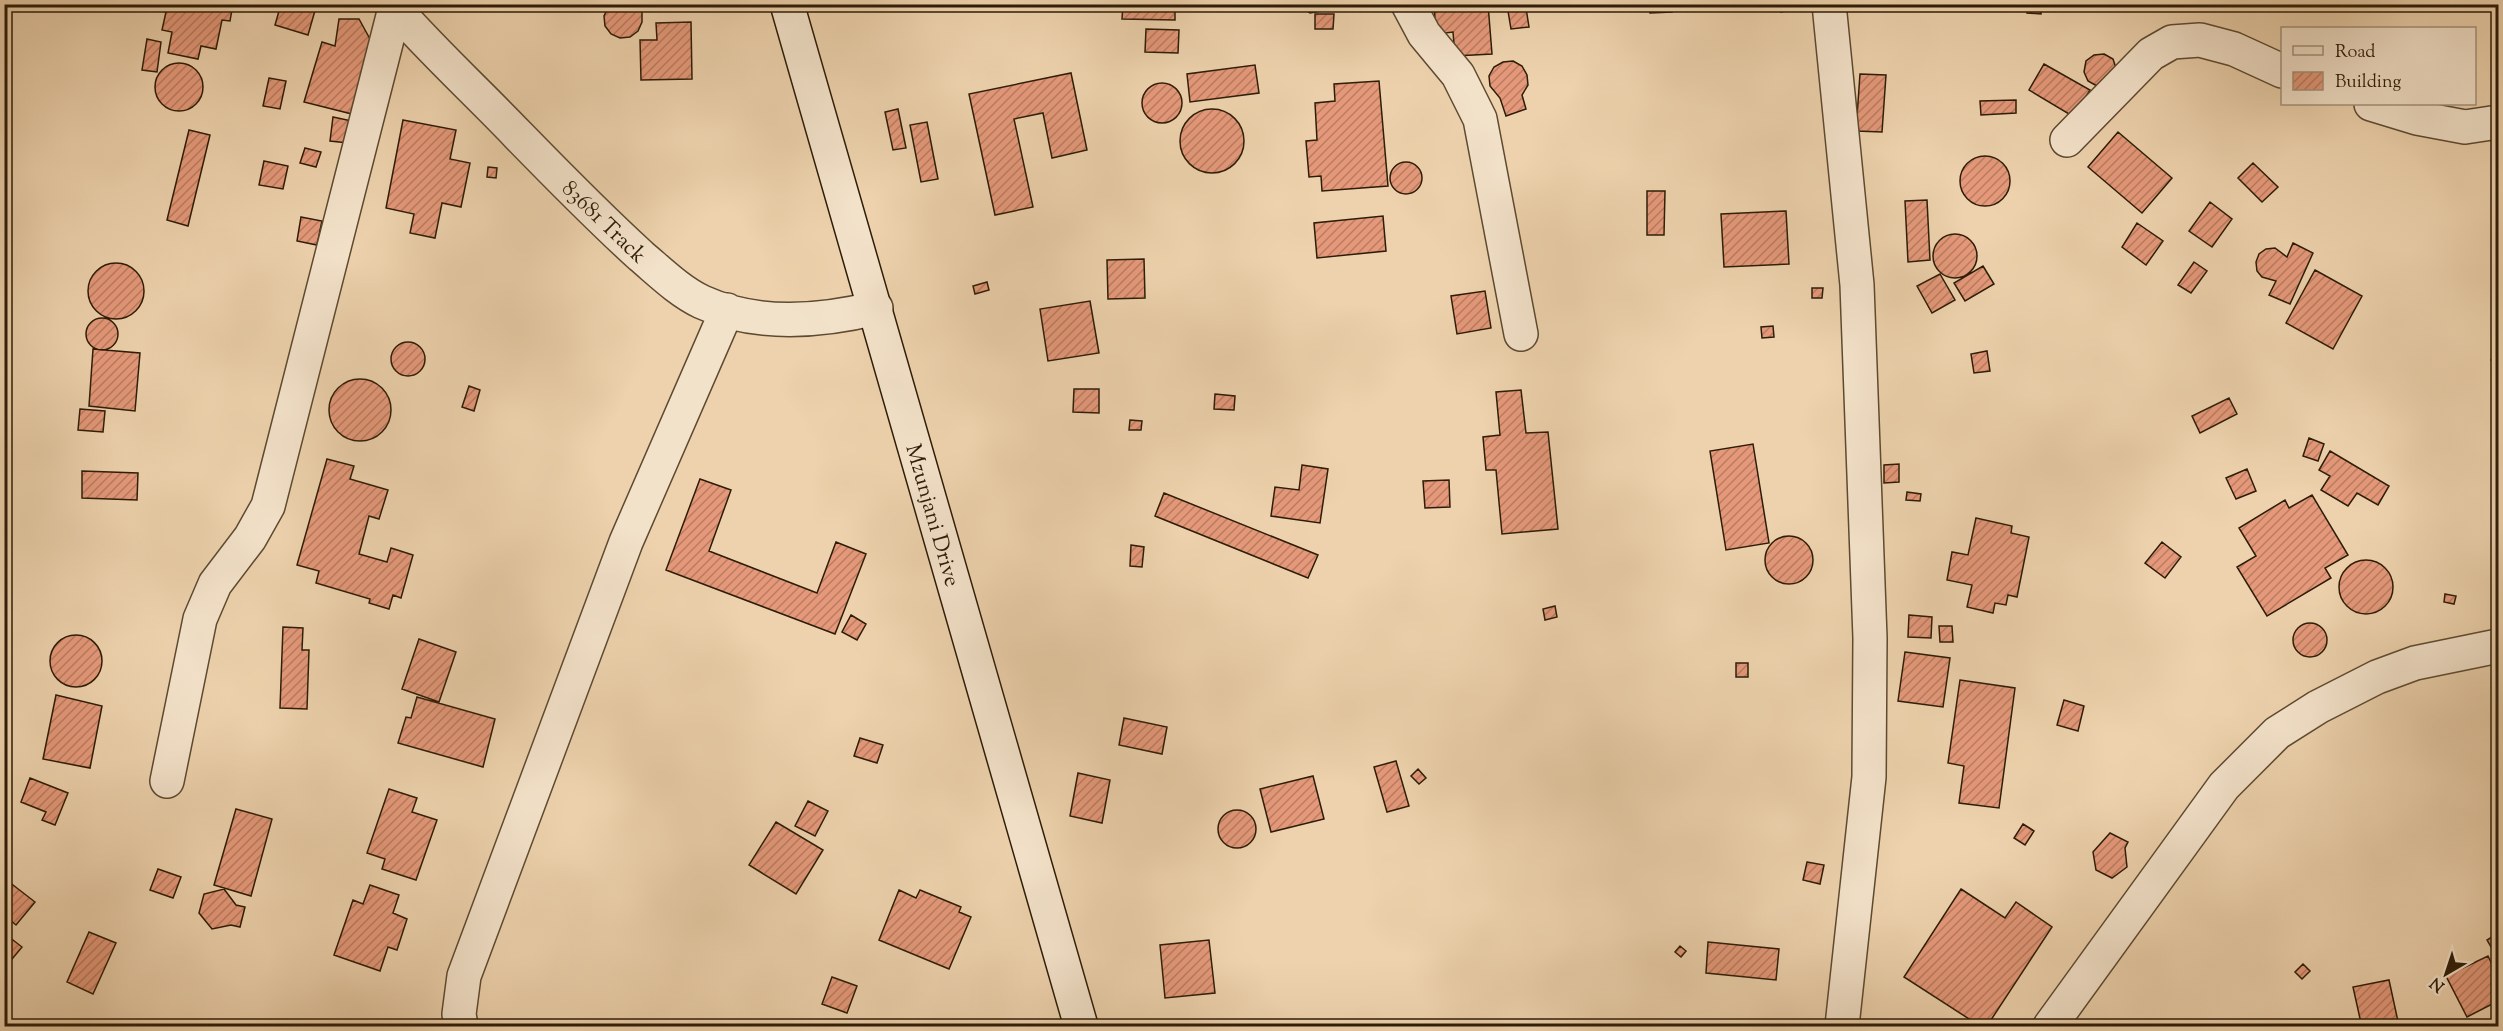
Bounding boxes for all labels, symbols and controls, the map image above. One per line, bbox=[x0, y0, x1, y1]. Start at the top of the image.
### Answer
legend bbox=[2281, 27, 2476, 105]
text: Road bbox=[2335, 40, 2375, 66]
text: Building bbox=[2335, 70, 2401, 96]
street label: 83681 Track bbox=[553, 174, 653, 272]
street label: Mzunjani Drive bbox=[895, 441, 967, 591]
north arrow bbox=[2416, 944, 2476, 1004]
text: N bbox=[2426, 971, 2450, 997]

